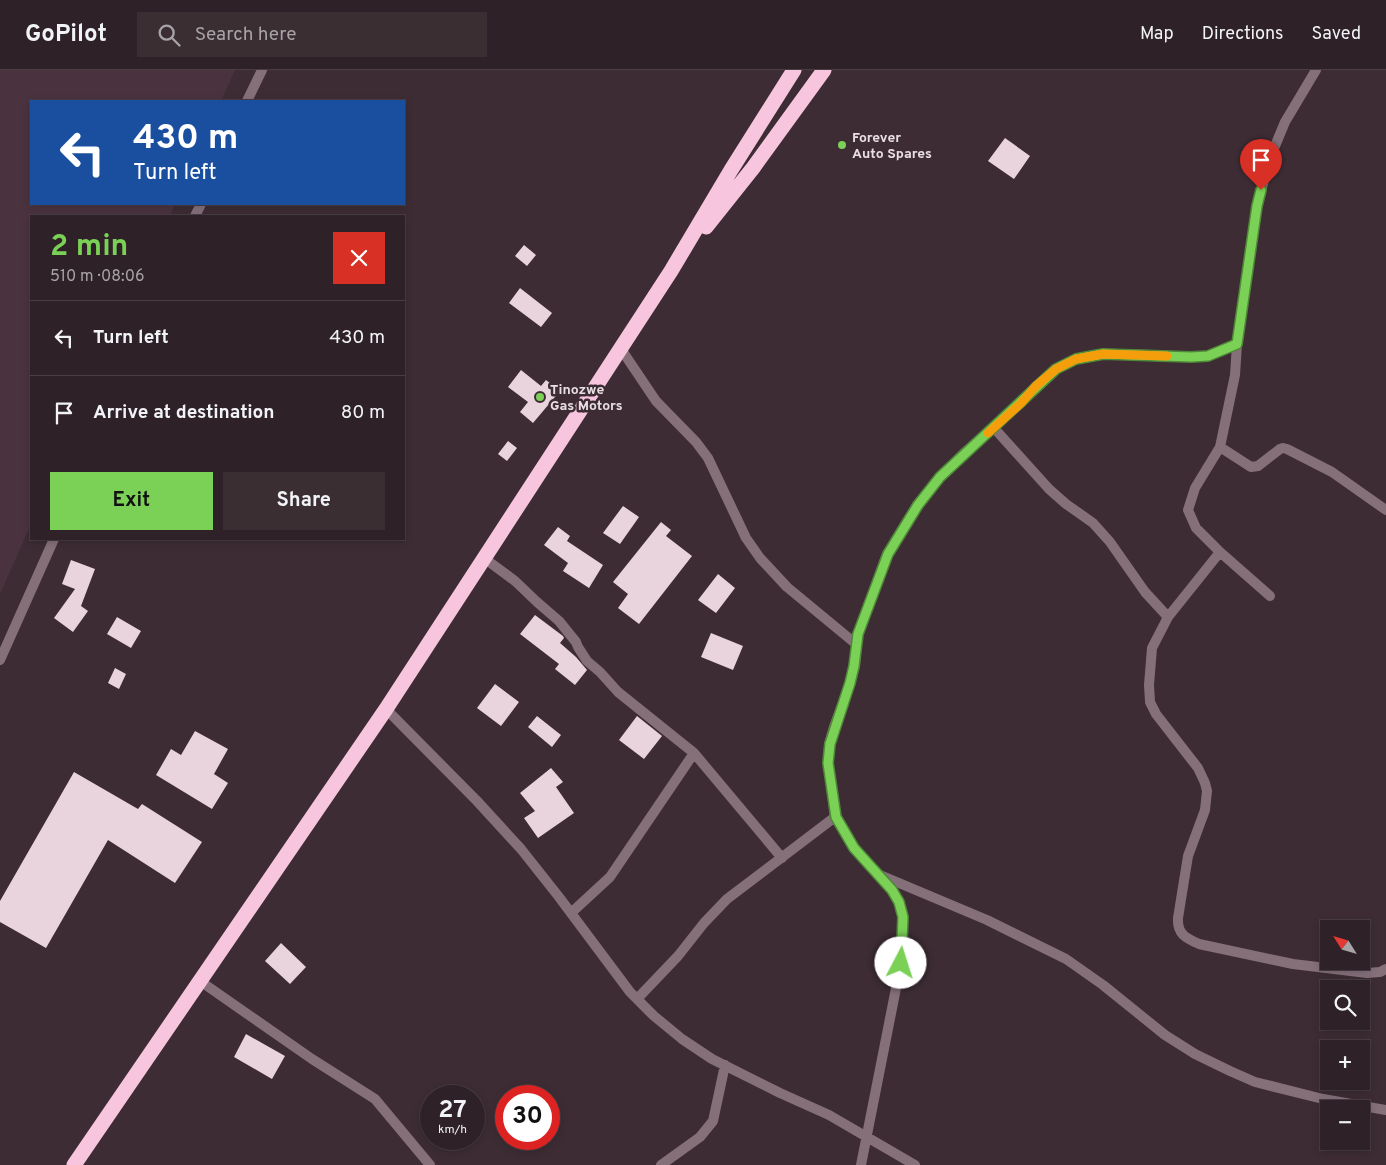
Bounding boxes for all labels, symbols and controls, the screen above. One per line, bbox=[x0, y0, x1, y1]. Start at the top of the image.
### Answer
search box bbox=[137, 12, 487, 57]
text: GoPilot bbox=[25, 20, 107, 50]
icon: search bbox=[155, 21, 183, 49]
text: Search here bbox=[195, 23, 296, 47]
text: Map bbox=[1140, 23, 1174, 46]
text: Directions bbox=[1202, 23, 1284, 46]
text: Saved bbox=[1312, 23, 1361, 46]
text: 430 m bbox=[133, 117, 238, 161]
icon: left bbox=[50, 120, 115, 185]
place label: Forever Auto Spares bbox=[852, 130, 932, 163]
marker: Forever Auto Spares bbox=[836, 139, 848, 151]
pin bbox=[1240, 139, 1282, 190]
icon: arrive bbox=[1247, 146, 1275, 174]
text: Turn left bbox=[133, 160, 216, 187]
text: 2 min bbox=[50, 229, 128, 266]
button: close bbox=[333, 232, 385, 284]
text: 510 m · 08:06 bbox=[50, 267, 144, 287]
icon: left bbox=[50, 324, 78, 352]
text: Turn left bbox=[93, 326, 169, 350]
text: 430 m bbox=[329, 326, 385, 350]
place label: Tinozwe Gas Motors bbox=[550, 382, 623, 415]
marker: Tinozwe Gas Motors bbox=[534, 391, 546, 403]
icon: arrive bbox=[50, 399, 78, 427]
text: Arrive at destination bbox=[93, 401, 274, 425]
text: 80 m bbox=[341, 401, 385, 425]
button: Exit bbox=[50, 472, 213, 530]
button: Share bbox=[223, 472, 385, 530]
north arrow bbox=[1320, 920, 1370, 970]
map controls bbox=[1320, 920, 1370, 1150]
position arrow bbox=[874, 936, 926, 988]
button: search bbox=[1320, 980, 1370, 1030]
button: + bbox=[1320, 1040, 1370, 1090]
speed limit sign: 30 bbox=[495, 1085, 560, 1150]
text: 27 bbox=[438, 1095, 467, 1127]
button: − bbox=[1320, 1100, 1370, 1150]
text: km/h bbox=[438, 1122, 467, 1138]

